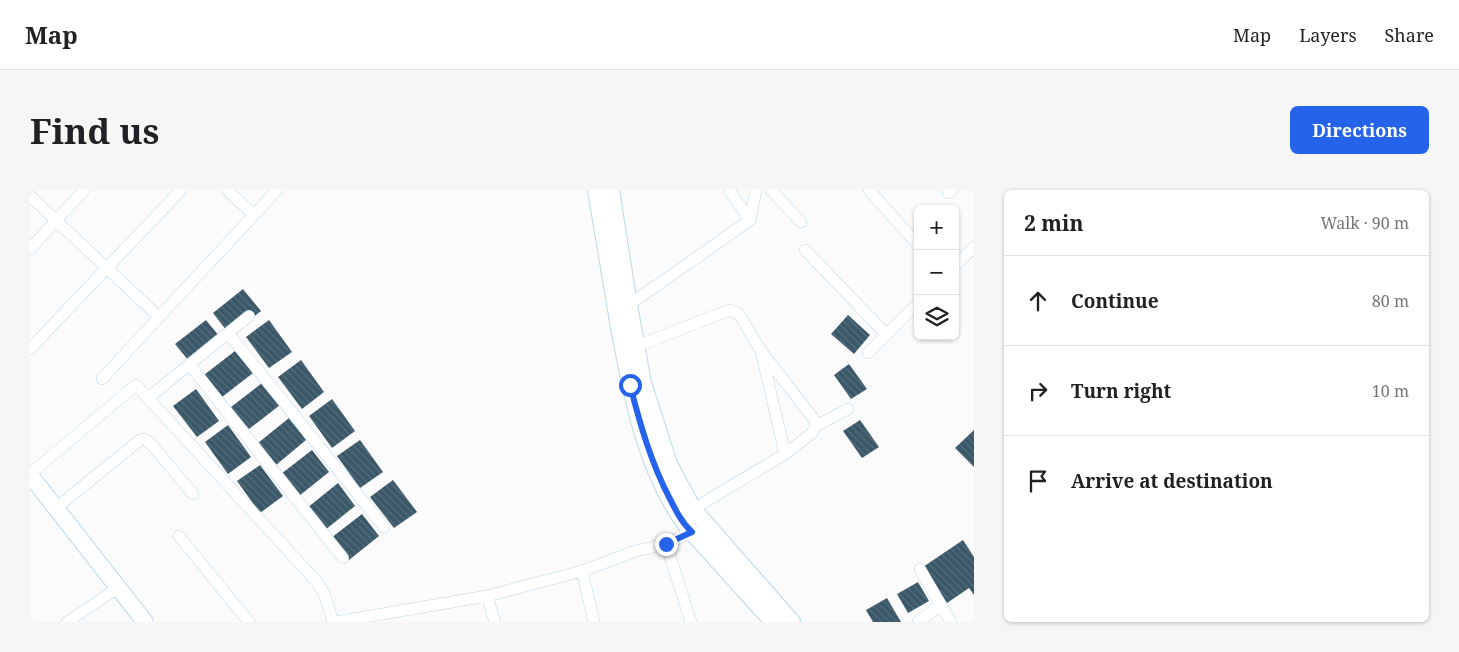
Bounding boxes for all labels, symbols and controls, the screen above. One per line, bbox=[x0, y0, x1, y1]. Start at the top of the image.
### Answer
text: Map bbox=[25, 18, 78, 51]
text: Map bbox=[1233, 23, 1271, 47]
text: Layers bbox=[1299, 23, 1357, 47]
text: Share bbox=[1385, 23, 1434, 47]
button: Directions bbox=[1290, 106, 1429, 154]
text: Find us bbox=[30, 107, 159, 154]
map controls bbox=[914, 205, 959, 340]
button: + bbox=[914, 205, 959, 250]
text: 2 min bbox=[1024, 209, 1083, 237]
text: Walk · 90 m bbox=[1321, 212, 1409, 234]
button: − bbox=[914, 250, 959, 295]
icon: ahead bbox=[1024, 287, 1052, 315]
text: Continue bbox=[1071, 288, 1159, 314]
text: 80 m bbox=[1372, 290, 1409, 312]
button: layers bbox=[914, 295, 959, 340]
route start bbox=[619, 374, 642, 397]
icon: right bbox=[1024, 377, 1052, 405]
text: Turn right bbox=[1071, 378, 1171, 404]
text: 10 m bbox=[1372, 380, 1409, 402]
icon: arrive bbox=[1024, 467, 1052, 495]
text: Arrive at destination bbox=[1071, 468, 1273, 494]
route end bbox=[655, 533, 678, 556]

